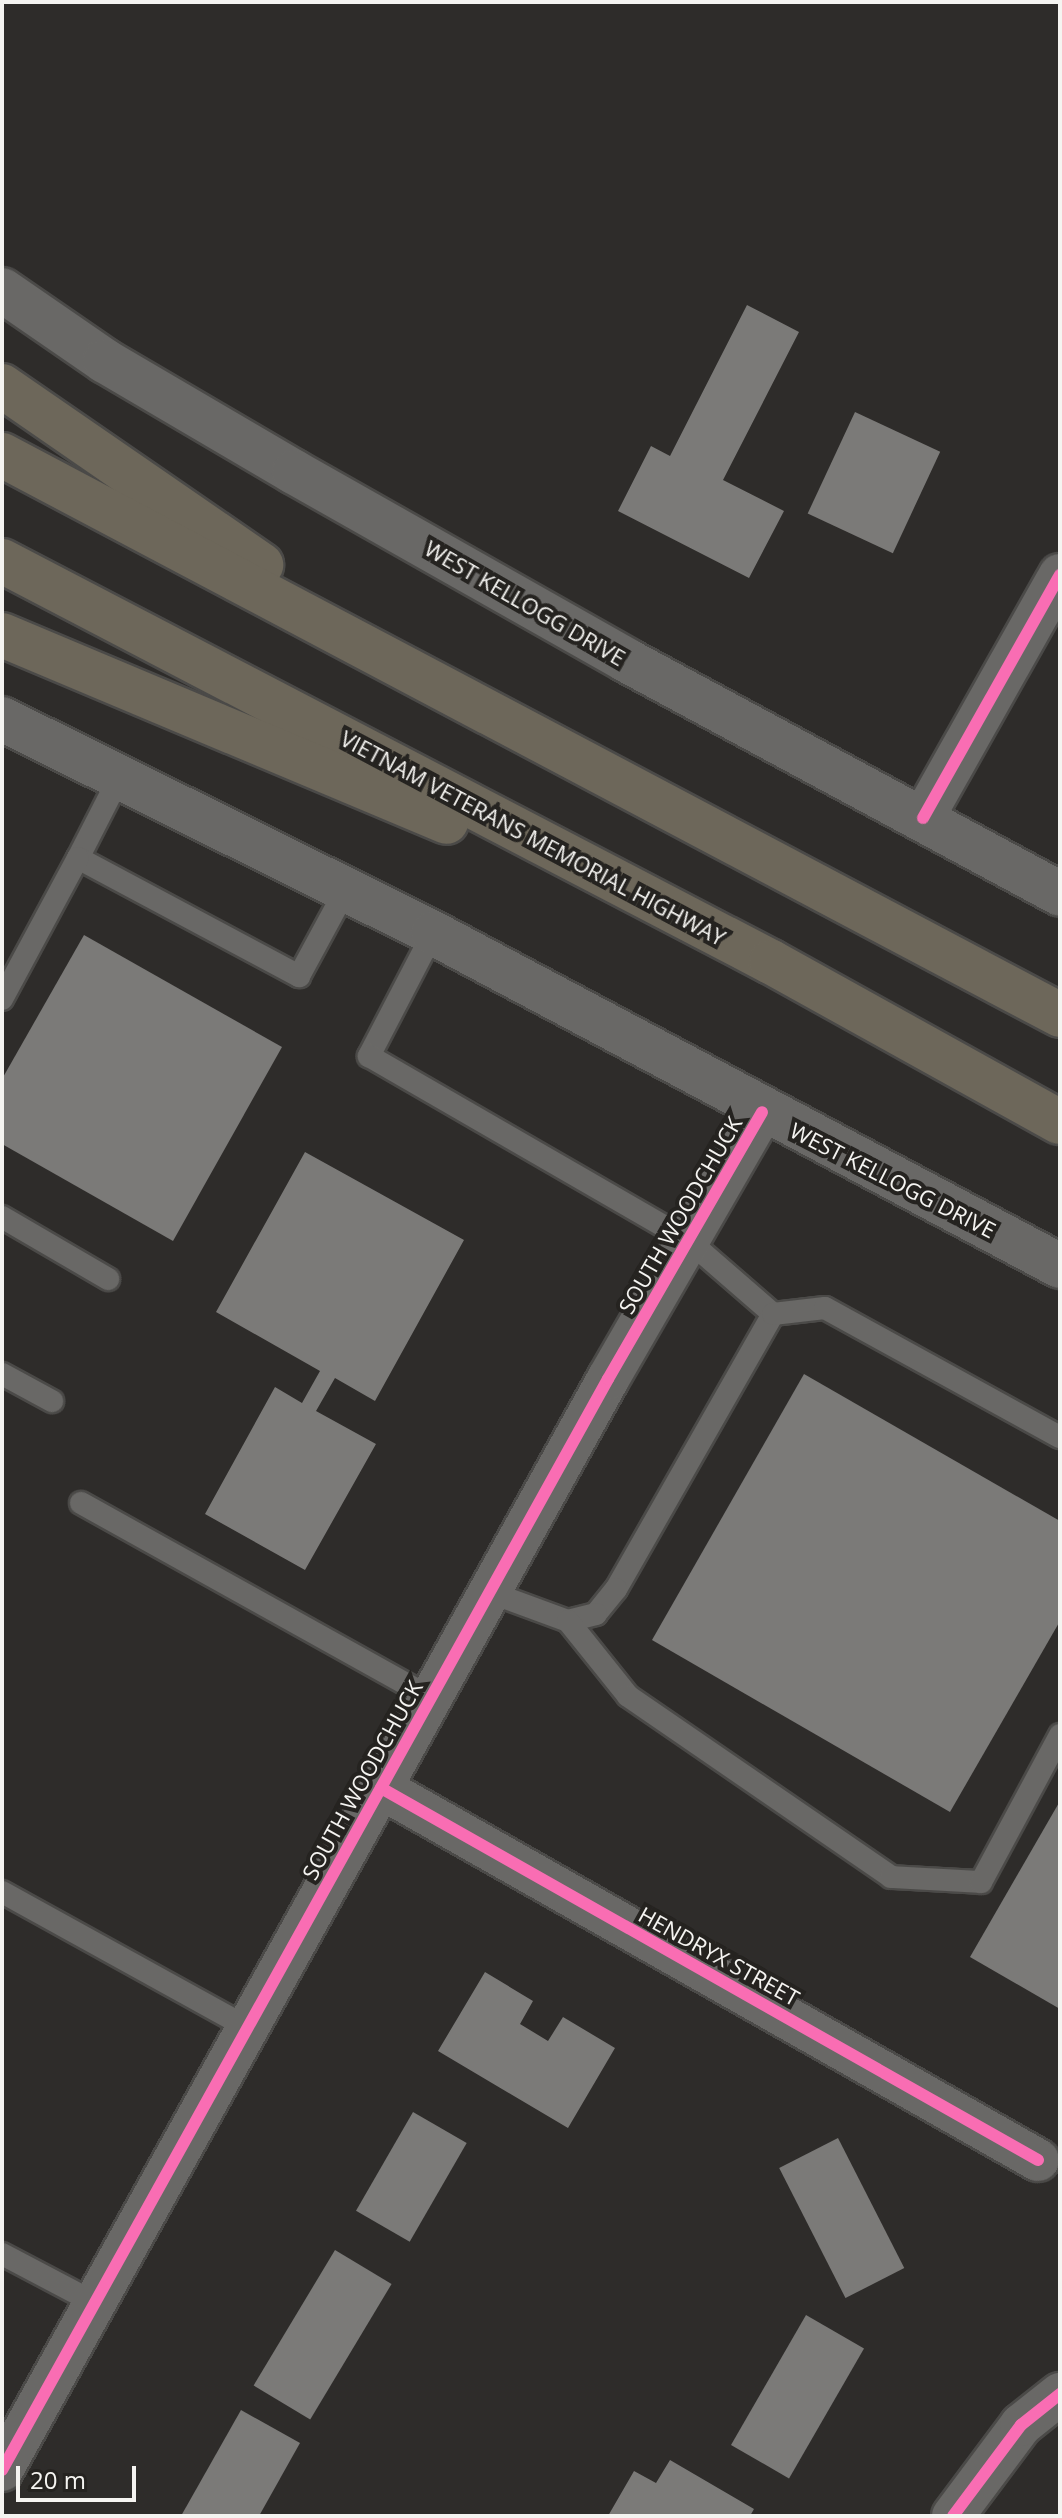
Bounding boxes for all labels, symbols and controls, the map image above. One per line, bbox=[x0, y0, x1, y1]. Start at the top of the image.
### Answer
street label: WEST KELLOGG DRIVE bbox=[420, 535, 630, 671]
street label: VIETNAM VETERANS MEMORIAL HIGHWAY bbox=[336, 725, 730, 951]
street label: SOUTH WOODCHUCK bbox=[613, 1112, 747, 1318]
street label: WEST KELLOGG DRIVE bbox=[786, 1117, 1000, 1243]
street label: SOUTH WOODCHUCK bbox=[296, 1676, 428, 1884]
street label: HENDRYX STREET bbox=[634, 1901, 804, 2011]
scale bar bbox=[20, 2450, 140, 2500]
text: 20 m bbox=[30, 2463, 86, 2496]

